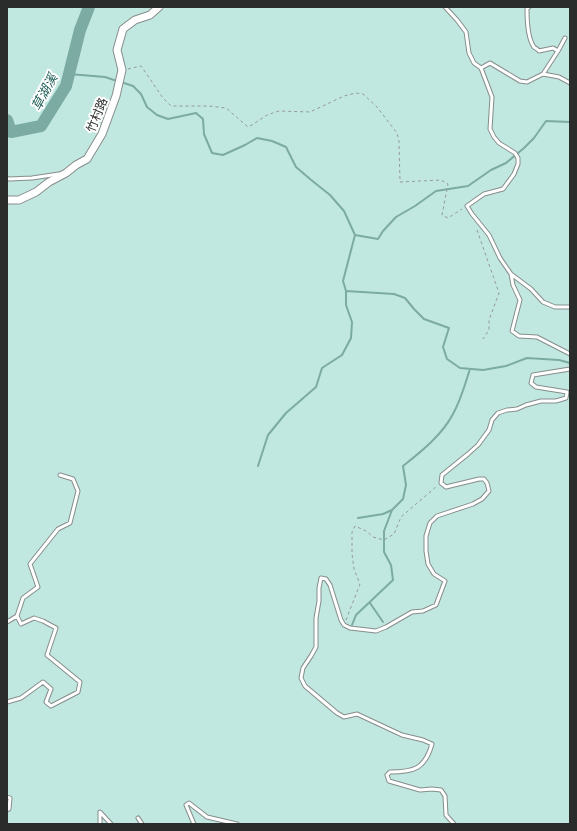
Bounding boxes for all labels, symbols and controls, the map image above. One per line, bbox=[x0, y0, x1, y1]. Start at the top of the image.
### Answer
water label: 草湖溪 bbox=[28, 69, 61, 113]
street label: 竹村路 bbox=[83, 95, 110, 134]

